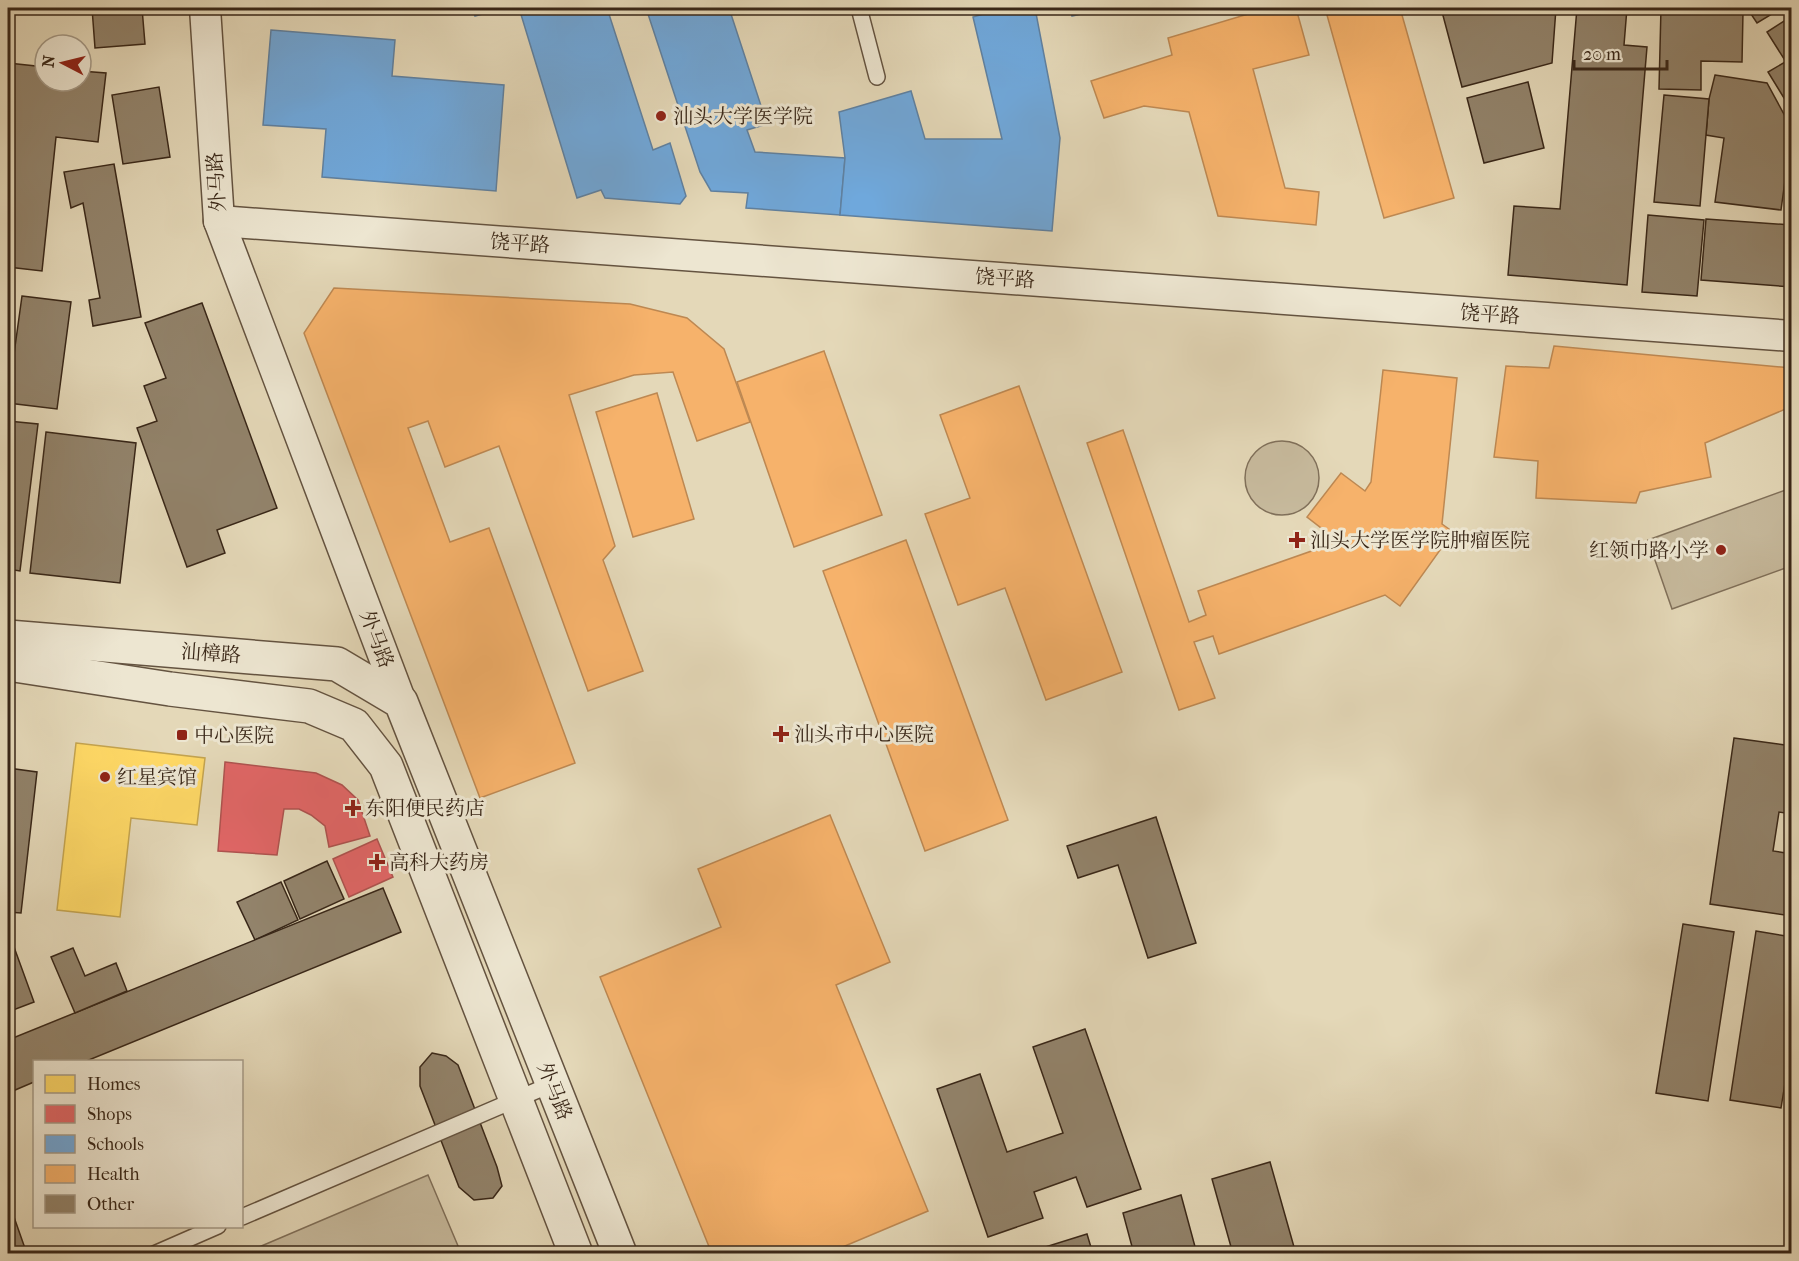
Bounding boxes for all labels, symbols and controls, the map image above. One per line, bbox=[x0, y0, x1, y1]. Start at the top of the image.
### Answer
north arrow bbox=[33, 33, 93, 93]
scale bar bbox=[1574, 33, 1667, 71]
text: 20 m bbox=[1583, 44, 1621, 65]
text: N bbox=[38, 53, 59, 68]
place label: 汕头大学医学院 bbox=[673, 105, 813, 128]
marker: 汕头大学医学院 bbox=[654, 109, 668, 123]
street label: 外马路 bbox=[203, 151, 230, 213]
street label: 饶平路 bbox=[489, 230, 551, 257]
street label: 饶平路 bbox=[974, 265, 1036, 292]
street label: 饶平路 bbox=[1459, 301, 1521, 328]
place label: 汕头大学医学院肿瘤医院 bbox=[1310, 529, 1530, 552]
marker: 汕头大学医学院肿瘤医院 bbox=[1288, 531, 1306, 549]
place label: 红领巾路小学 bbox=[1589, 539, 1709, 562]
marker: 红领巾路小学 bbox=[1714, 543, 1728, 557]
street label: 外马路 bbox=[355, 607, 398, 671]
street label: 汕樟路 bbox=[180, 640, 242, 667]
place label: 汕头市中心医院 bbox=[794, 723, 934, 746]
place label: 中心医院 bbox=[194, 724, 274, 747]
marker: 汕头市中心医院 bbox=[772, 725, 790, 743]
marker: 中心医院 bbox=[175, 728, 189, 742]
place label: 红星宾馆 bbox=[117, 766, 197, 789]
marker: 红星宾馆 bbox=[98, 770, 112, 784]
place label: 东阳便民药店 bbox=[365, 797, 485, 820]
marker: 东阳便民药店 bbox=[346, 801, 360, 815]
place label: 高科大药房 bbox=[389, 851, 489, 874]
marker: 高科大药房 bbox=[370, 855, 384, 869]
street label: 外马路 bbox=[533, 1059, 576, 1123]
legend bbox=[33, 1060, 243, 1228]
text: Homes bbox=[87, 1074, 141, 1095]
text: Shops bbox=[87, 1104, 132, 1125]
text: Schools bbox=[87, 1134, 144, 1155]
text: Health bbox=[87, 1164, 140, 1185]
text: Other bbox=[87, 1194, 135, 1215]

